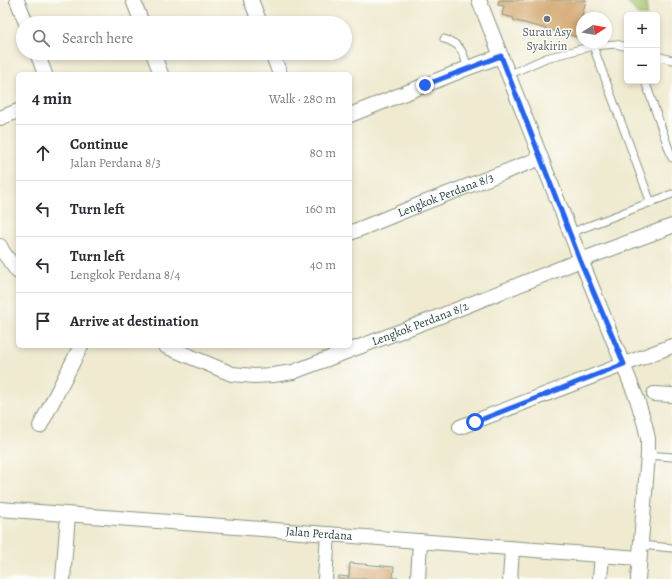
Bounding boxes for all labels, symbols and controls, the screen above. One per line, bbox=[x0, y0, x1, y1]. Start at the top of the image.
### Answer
north arrow bbox=[576, 12, 612, 48]
map controls bbox=[624, 12, 660, 84]
button: + bbox=[624, 12, 660, 48]
marker: Surau Asy Syakirin bbox=[542, 14, 552, 24]
search box bbox=[16, 16, 352, 60]
place label: Surau Asy Syakirin bbox=[523, 24, 572, 54]
icon: search bbox=[30, 27, 52, 49]
text: Search here bbox=[62, 28, 133, 48]
button: − bbox=[624, 48, 660, 84]
route end bbox=[416, 76, 434, 94]
text: 4 min bbox=[32, 87, 72, 110]
text: Walk · 280 m bbox=[269, 90, 336, 107]
text: Continue bbox=[70, 134, 128, 154]
icon: ahead bbox=[32, 142, 54, 164]
text: 80 m bbox=[309, 144, 336, 161]
text: Jalan Perdana 8/3 bbox=[70, 154, 161, 171]
street label: Lengkok Perdana 8/3 bbox=[395, 169, 496, 221]
icon: left bbox=[32, 198, 54, 220]
text: Turn left bbox=[70, 199, 125, 219]
text: 160 m bbox=[305, 200, 336, 217]
text: Turn left bbox=[70, 246, 125, 266]
icon: left bbox=[32, 254, 54, 276]
text: 40 m bbox=[310, 256, 336, 273]
text: Lengkok Perdana 8/4 bbox=[70, 266, 180, 283]
street label: Lengkok Perdana 8/2 bbox=[370, 298, 471, 349]
icon: arrive bbox=[32, 310, 54, 332]
text: Arrive at destination bbox=[70, 311, 199, 331]
route start bbox=[466, 413, 484, 431]
street label: Jalan Perdana bbox=[285, 523, 353, 544]

